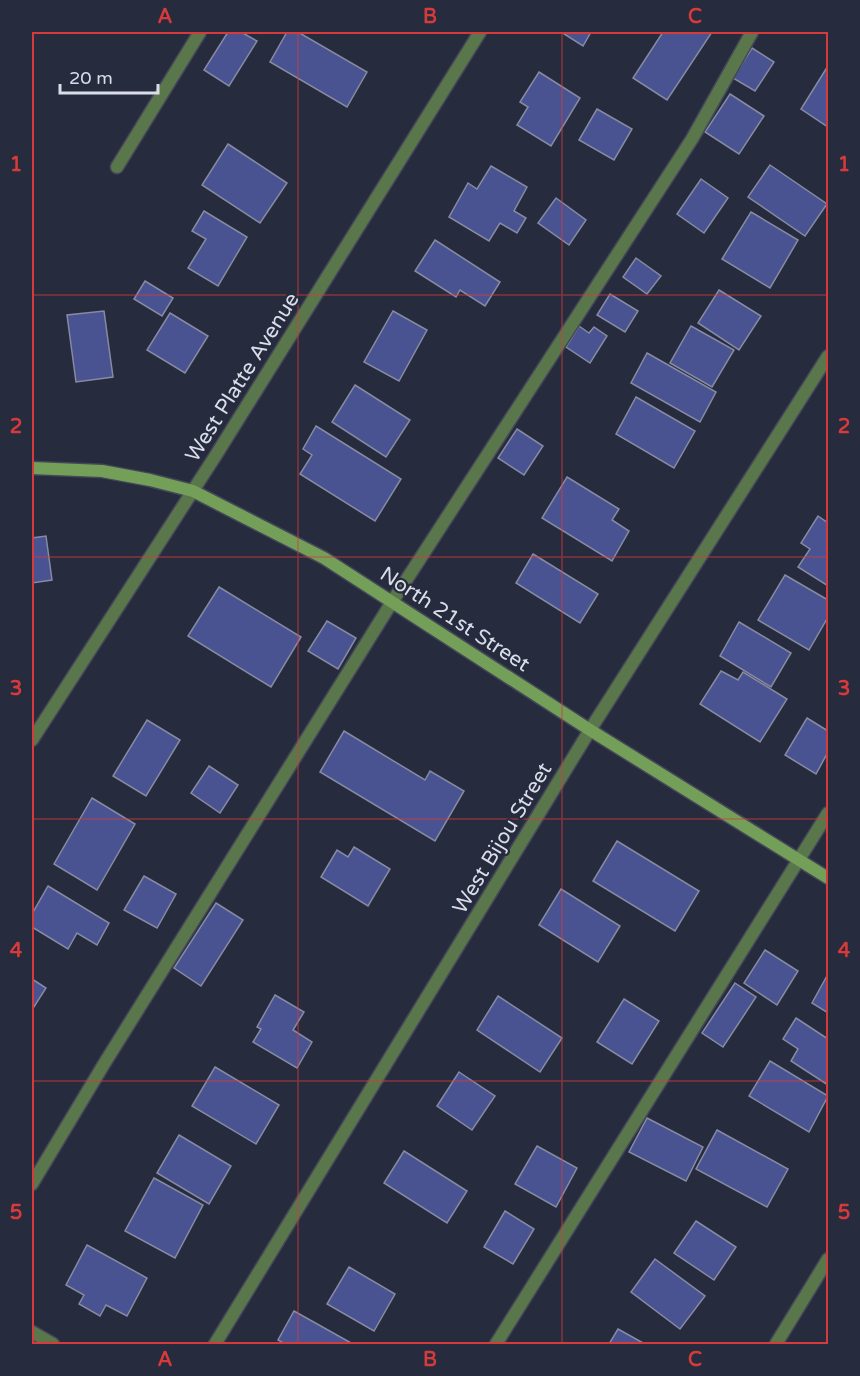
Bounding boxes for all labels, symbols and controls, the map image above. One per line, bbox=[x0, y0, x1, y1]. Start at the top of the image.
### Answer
text: A bbox=[158, 5, 173, 29]
text: B bbox=[423, 5, 437, 29]
text: C bbox=[688, 5, 702, 29]
scale bar bbox=[60, 57, 158, 95]
text: 20 m bbox=[69, 67, 113, 89]
text: 1 bbox=[10, 153, 22, 177]
text: 1 bbox=[838, 153, 850, 177]
street label: West Platte Avenue bbox=[180, 288, 305, 467]
text: 2 bbox=[10, 415, 22, 439]
text: 2 bbox=[838, 415, 850, 439]
street label: North 21st Street bbox=[375, 562, 534, 677]
text: 3 bbox=[10, 677, 22, 701]
text: 3 bbox=[838, 677, 850, 701]
street label: West Bijou Street bbox=[448, 758, 557, 918]
text: 4 bbox=[10, 939, 23, 963]
text: 4 bbox=[838, 939, 851, 963]
text: 5 bbox=[10, 1201, 22, 1225]
text: 5 bbox=[838, 1201, 850, 1225]
text: A bbox=[158, 1348, 173, 1372]
text: B bbox=[423, 1348, 437, 1372]
text: C bbox=[688, 1348, 702, 1372]

